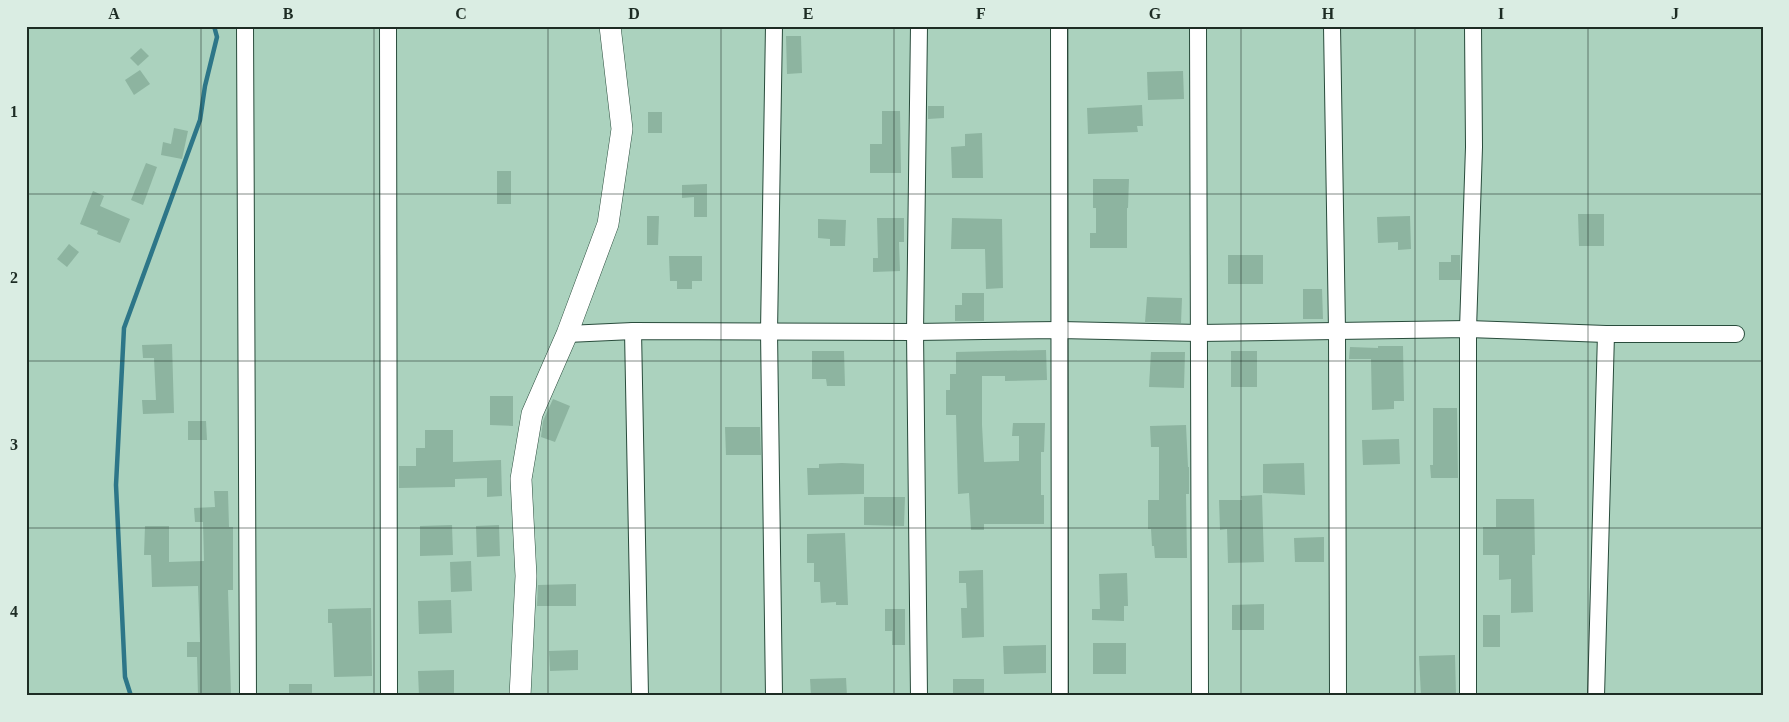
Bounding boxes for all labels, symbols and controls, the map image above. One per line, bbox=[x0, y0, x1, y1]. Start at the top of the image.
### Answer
text: A bbox=[108, 5, 120, 22]
text: B bbox=[283, 5, 294, 22]
text: C bbox=[455, 5, 467, 22]
text: D bbox=[628, 5, 640, 22]
text: E bbox=[803, 5, 813, 22]
text: F bbox=[976, 5, 986, 22]
text: G bbox=[1149, 5, 1162, 22]
text: H bbox=[1322, 5, 1335, 22]
text: I bbox=[1498, 5, 1504, 22]
text: J bbox=[1671, 5, 1679, 22]
text: 1 bbox=[10, 103, 18, 120]
text: 2 bbox=[10, 269, 18, 286]
text: 3 bbox=[10, 436, 18, 453]
text: 4 bbox=[10, 603, 18, 620]

